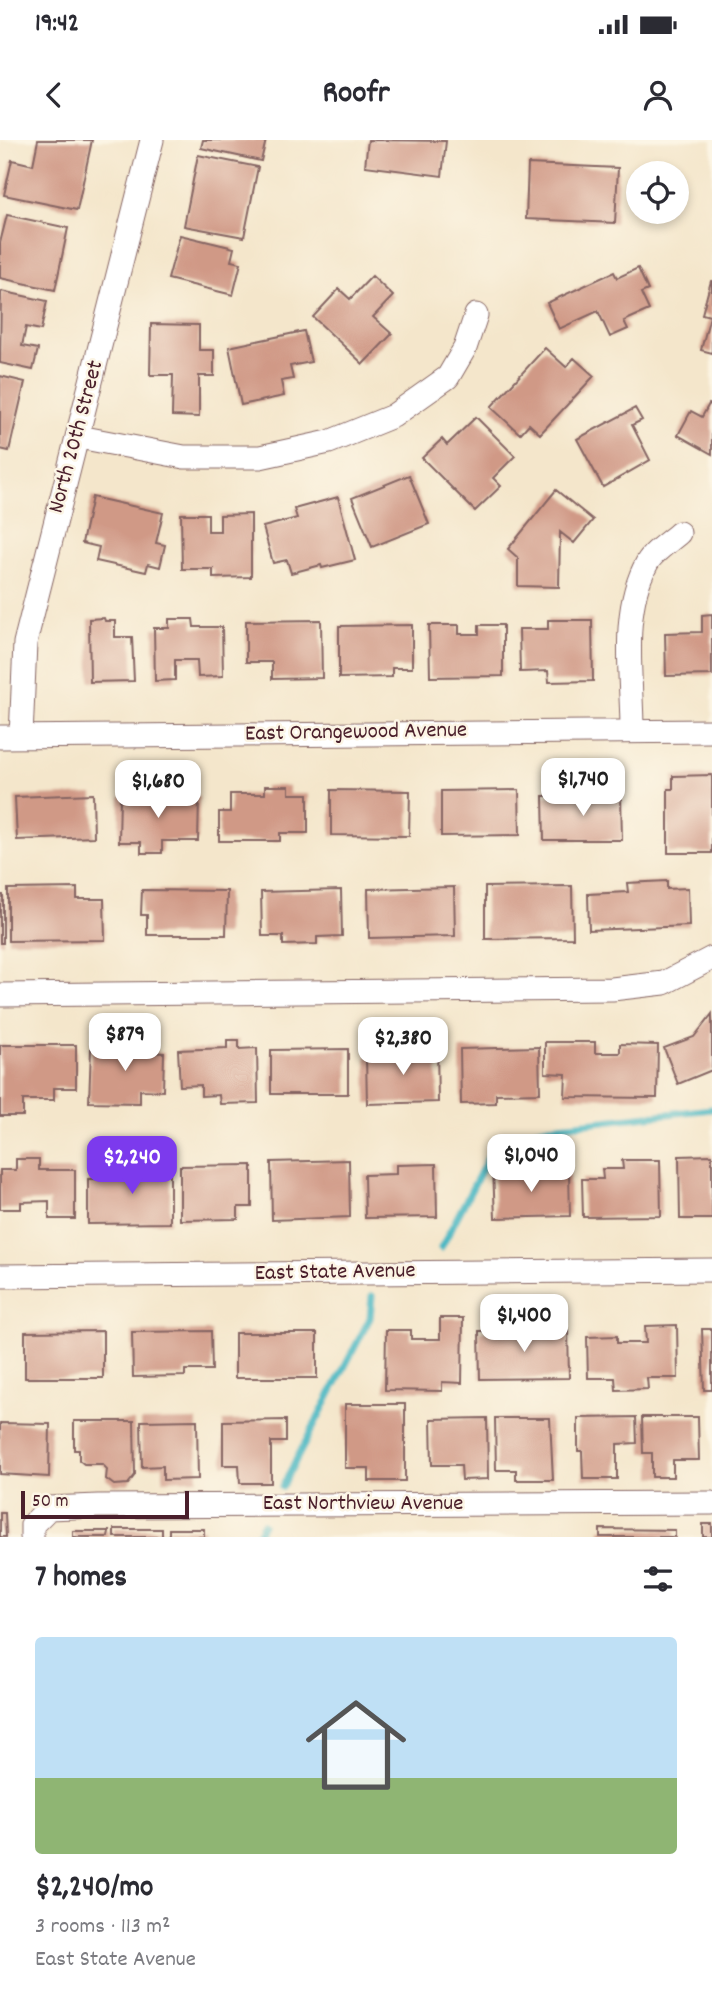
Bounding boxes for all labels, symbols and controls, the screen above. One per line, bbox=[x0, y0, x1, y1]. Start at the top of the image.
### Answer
text: 19:42 bbox=[35, 6, 79, 43]
text: Roofr bbox=[322, 72, 390, 118]
icon: back bbox=[35, 76, 73, 114]
icon: person bbox=[639, 76, 677, 114]
map controls bbox=[626, 161, 689, 224]
button: locate bbox=[626, 161, 689, 224]
street label: North 20th Street bbox=[41, 357, 113, 517]
street label: East Orangewood Avenue bbox=[245, 715, 467, 751]
pin: $1,740 bbox=[526, 758, 640, 818]
pin: $1,680 bbox=[101, 760, 215, 820]
text: $1,740 bbox=[557, 764, 609, 797]
text: $1,680 bbox=[131, 766, 185, 799]
pin: $879 bbox=[84, 1014, 166, 1073]
pin: $2,380 bbox=[346, 1018, 460, 1077]
text: $879 bbox=[105, 1019, 145, 1052]
text: $2,380 bbox=[374, 1023, 432, 1056]
pin: $1,040 bbox=[474, 1135, 588, 1194]
pin: $2,240 bbox=[75, 1136, 189, 1196]
text: $1,040 bbox=[503, 1140, 559, 1173]
text: $2,240 bbox=[103, 1142, 161, 1175]
street label: East State Avenue bbox=[254, 1255, 416, 1291]
pin: $1,400 bbox=[467, 1294, 581, 1354]
text: $1,400 bbox=[496, 1300, 552, 1333]
scale bar bbox=[21, 1488, 189, 1520]
street label: East Northview Avenue bbox=[263, 1488, 463, 1521]
text: 50 m bbox=[32, 1489, 69, 1516]
text: 7 homes bbox=[35, 1558, 127, 1601]
icon: filters bbox=[639, 1560, 677, 1598]
icon: home bbox=[293, 1682, 419, 1808]
text: $2,240/mo bbox=[35, 1868, 153, 1911]
text: 3 rooms · 113 m² bbox=[35, 1911, 171, 1944]
text: East State Avenue bbox=[35, 1944, 196, 1977]

